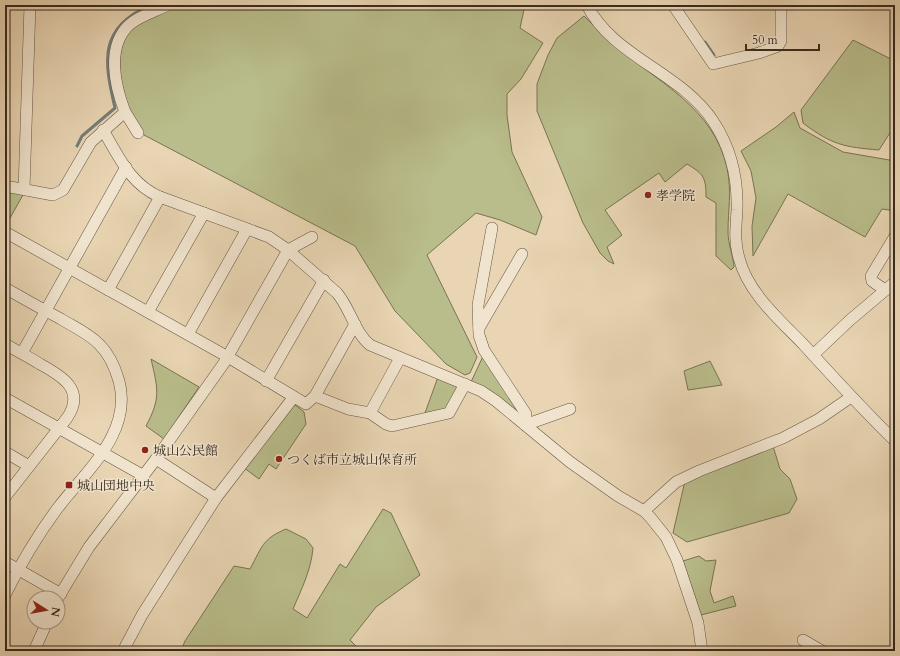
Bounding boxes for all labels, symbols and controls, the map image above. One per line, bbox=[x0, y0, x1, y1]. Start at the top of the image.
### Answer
scale bar bbox=[746, 26, 819, 52]
text: 50 m bbox=[752, 32, 779, 48]
place label: 孝学院 bbox=[656, 187, 695, 205]
marker: 孝学院 bbox=[643, 190, 653, 200]
place label: 城山公民館 bbox=[153, 442, 218, 460]
marker: 城山公民館 bbox=[140, 445, 150, 455]
place label: つくば市立城山保育所 bbox=[287, 451, 417, 469]
marker: つくば市立城山保育所 bbox=[274, 454, 284, 464]
place label: 城山団地中央 bbox=[77, 477, 155, 495]
marker: 城山団地中央 bbox=[64, 480, 74, 490]
north arrow bbox=[26, 590, 66, 630]
text: N bbox=[47, 606, 64, 618]

